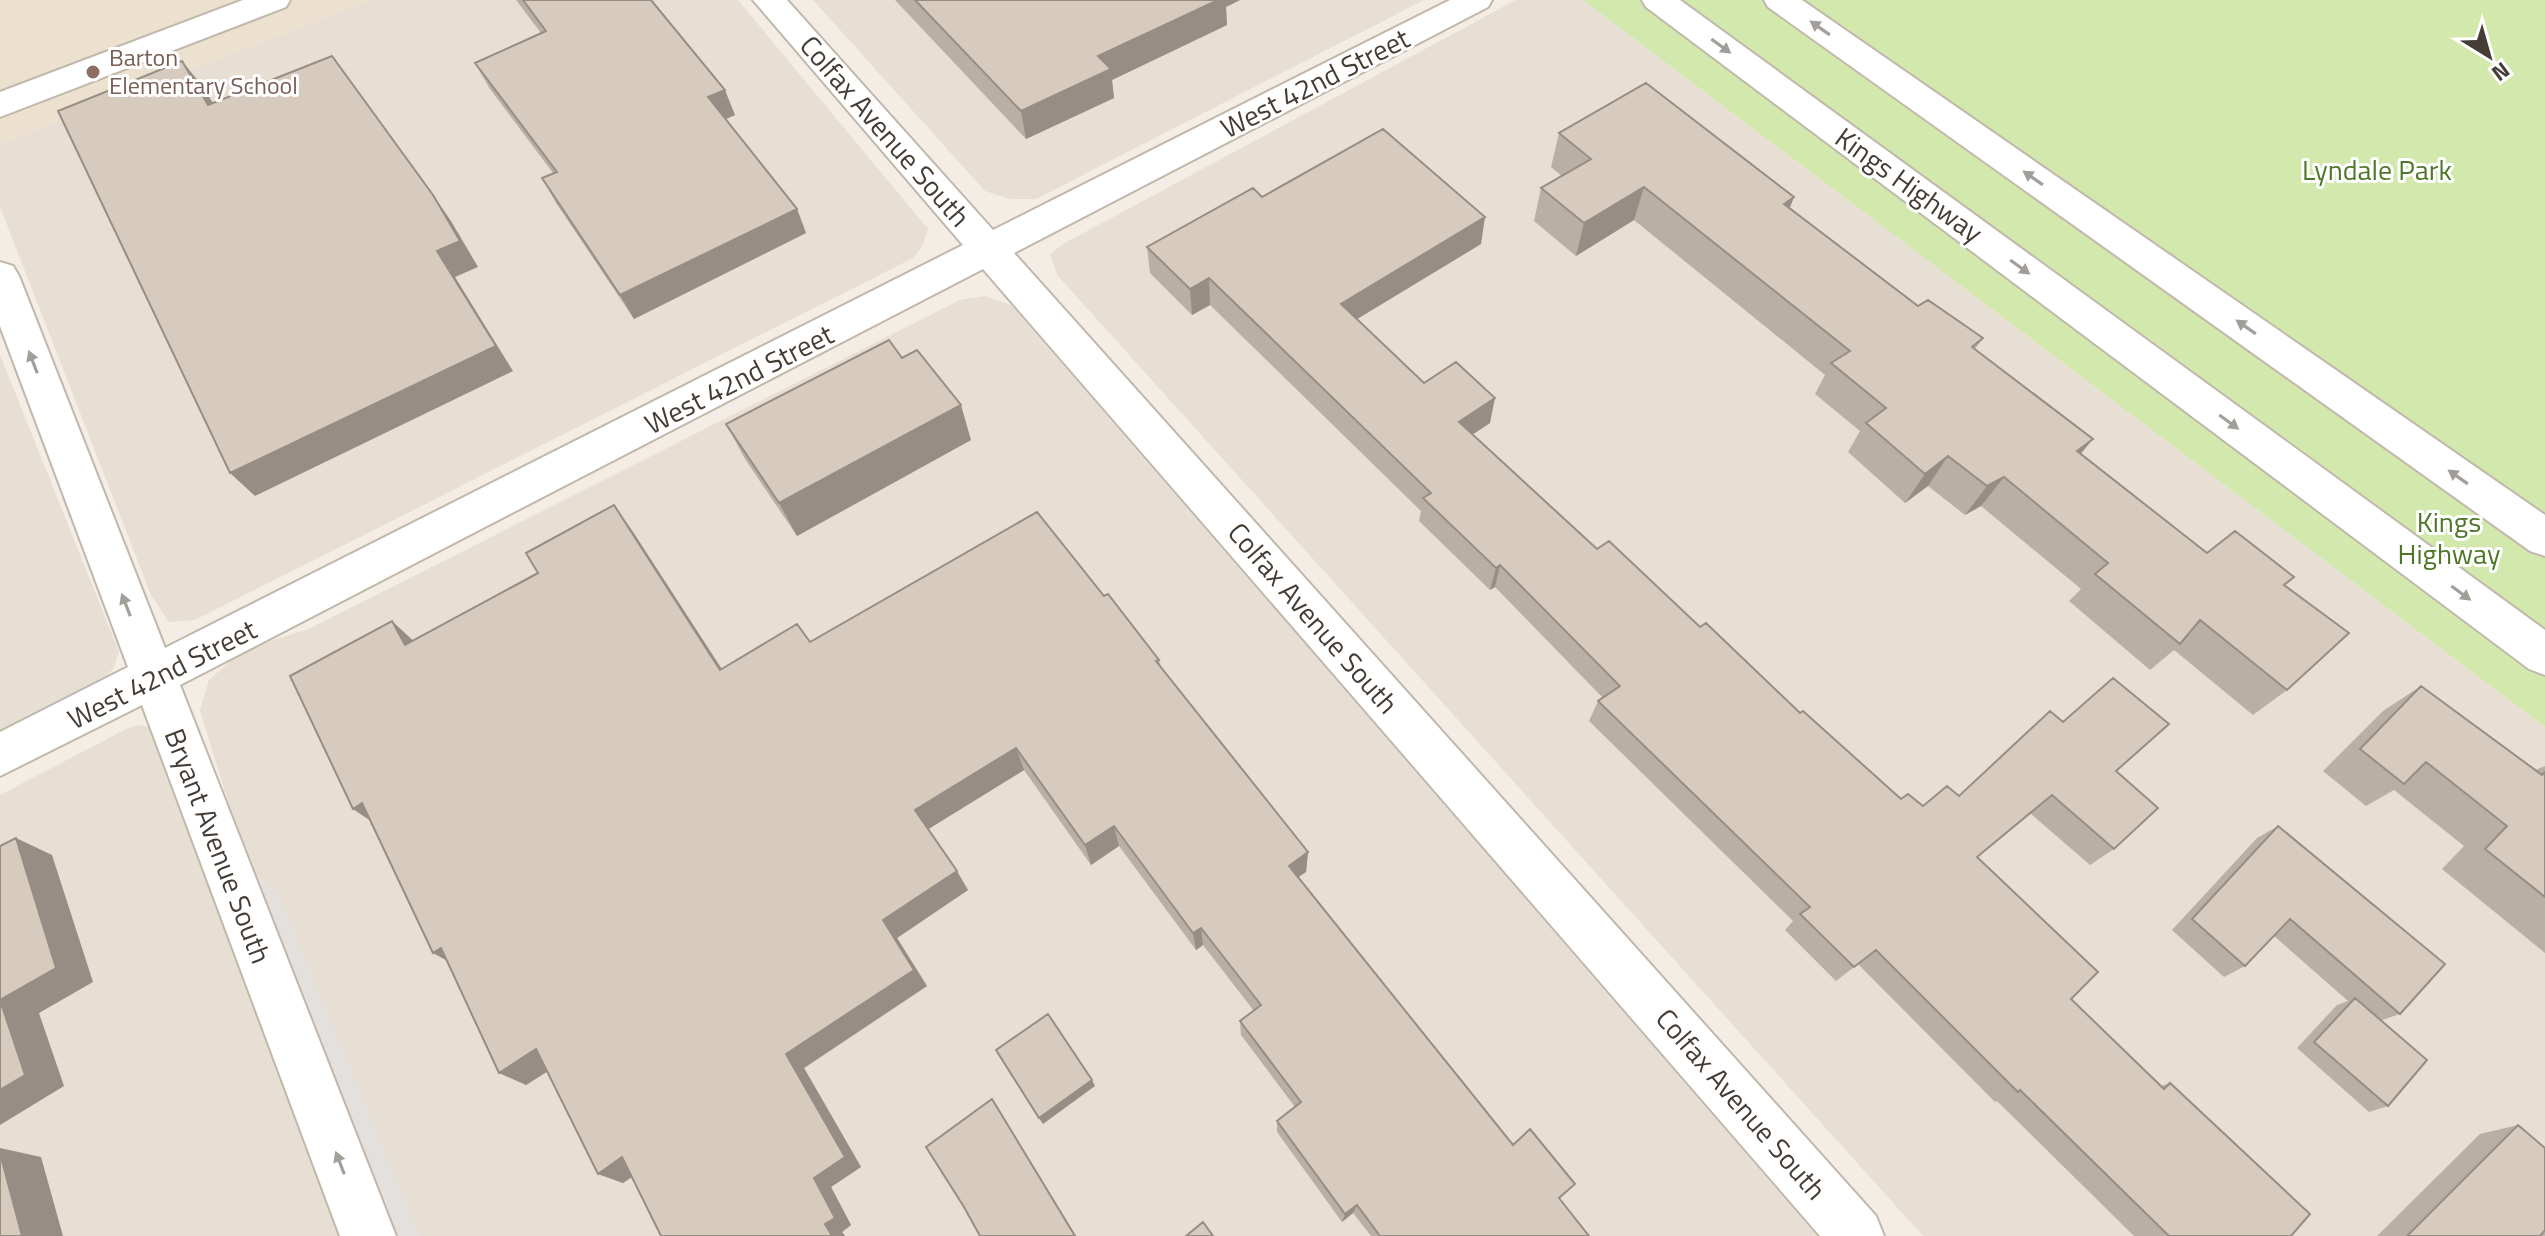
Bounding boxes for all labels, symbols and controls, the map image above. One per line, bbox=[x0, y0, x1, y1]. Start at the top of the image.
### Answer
street label: West 42nd Street bbox=[1213, 16, 1417, 149]
north arrow bbox=[2449, 16, 2529, 96]
one-way arrow bbox=[1809, 20, 1831, 36]
street label: Colfax Avenue South bbox=[790, 25, 981, 236]
one-way arrow bbox=[1711, 38, 1731, 54]
place label: Barton Elementary School bbox=[109, 39, 298, 103]
text: N bbox=[2485, 54, 2517, 90]
marker: Barton Elementary School bbox=[84, 63, 102, 81]
street label: Kings Highway bbox=[1826, 116, 1992, 253]
park label: Lyndale Park bbox=[2302, 148, 2452, 191]
one-way arrow bbox=[2022, 171, 2043, 186]
one-way arrow bbox=[2010, 259, 2031, 275]
street label: West 42nd Street bbox=[637, 312, 841, 445]
one-way arrow bbox=[2235, 320, 2256, 335]
one-way arrow bbox=[26, 350, 39, 374]
one-way arrow bbox=[2219, 414, 2240, 429]
one-way arrow bbox=[2448, 470, 2469, 485]
park label: Kings Highway bbox=[2398, 500, 2500, 575]
street label: Colfax Avenue South bbox=[1218, 512, 1409, 723]
one-way arrow bbox=[2450, 585, 2472, 601]
one-way arrow bbox=[119, 593, 132, 617]
street label: West 42nd Street bbox=[60, 607, 264, 740]
street label: Bryant Avenue South bbox=[154, 722, 283, 970]
street label: Colfax Avenue South bbox=[1646, 998, 1837, 1209]
one-way arrow bbox=[333, 1151, 346, 1175]

